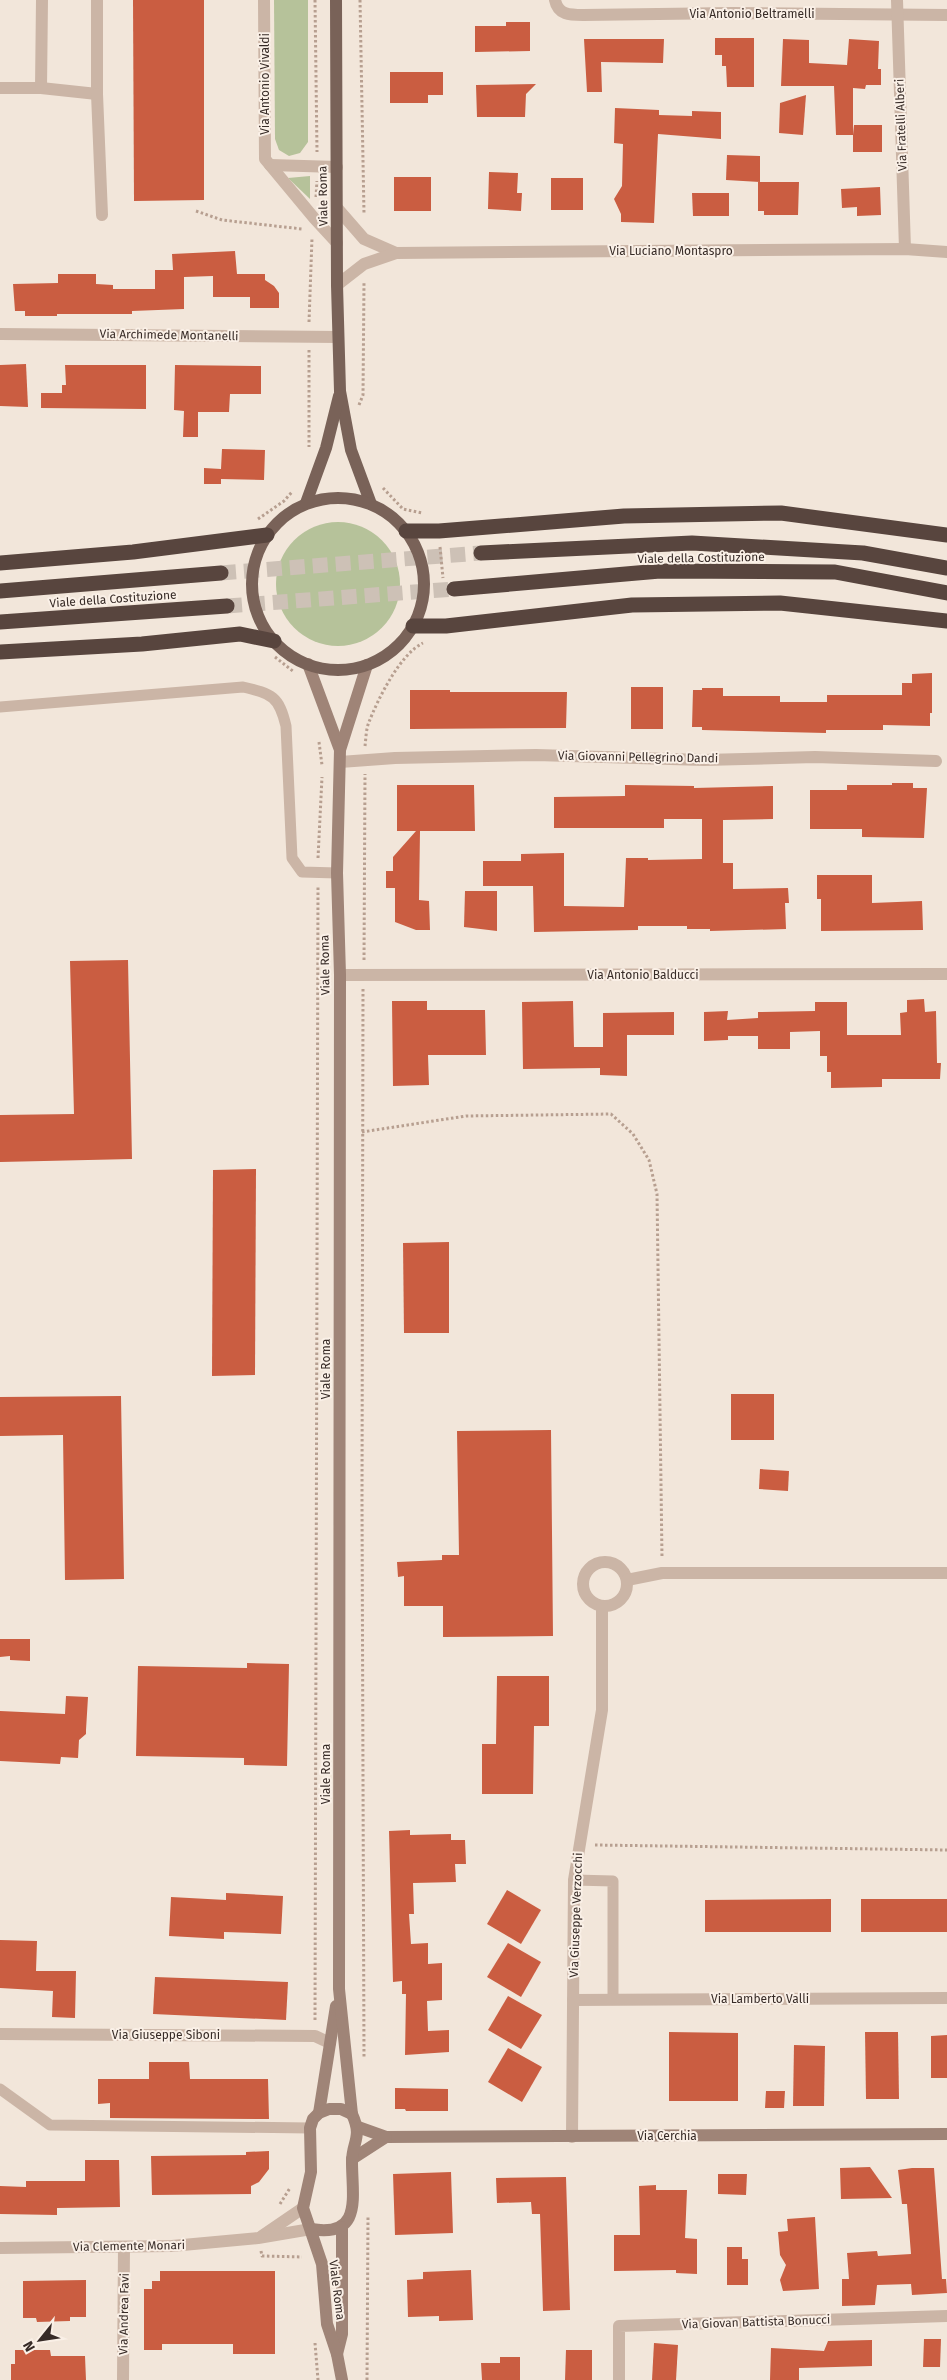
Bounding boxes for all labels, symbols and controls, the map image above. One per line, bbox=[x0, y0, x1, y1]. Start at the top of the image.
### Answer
street label: Via Antonio Beltramelli bbox=[689, 7, 815, 21]
street label: Via Antonio Vivaldi bbox=[258, 33, 272, 135]
street label: Via Fratelli Alberi bbox=[892, 79, 910, 171]
street label: Viale Roma bbox=[315, 166, 331, 226]
street label: Via Luciano Montaspro bbox=[609, 244, 733, 258]
street label: Via Archimede Montanelli bbox=[99, 327, 239, 343]
street label: Viale della Costituzione bbox=[637, 550, 765, 566]
street label: Viale della Costituzione bbox=[49, 588, 177, 610]
street label: Via Giovanni Pellegrino Dandi bbox=[558, 749, 718, 765]
street label: Viale Roma bbox=[317, 935, 333, 995]
street label: Via Antonio Balducci bbox=[587, 968, 699, 982]
street label: Viale Roma bbox=[319, 1339, 333, 1399]
street label: Viale Roma bbox=[319, 1744, 333, 1804]
street label: Via Giuseppe Verzocchi bbox=[567, 1852, 585, 1978]
street label: Via Lamberto Valli bbox=[711, 1992, 809, 2006]
street label: Via Giuseppe Siboni bbox=[112, 2028, 220, 2042]
street label: Via Cerchia bbox=[637, 2129, 697, 2143]
street label: Via Clemente Monari bbox=[73, 2238, 185, 2254]
street label: Viale Roma bbox=[326, 2259, 348, 2321]
street label: Via Andrea Favi bbox=[116, 2273, 132, 2355]
street label: Via Giovan Battista Bonucci bbox=[682, 2312, 830, 2332]
north arrow bbox=[15, 2315, 65, 2365]
text: N bbox=[19, 2338, 39, 2355]

